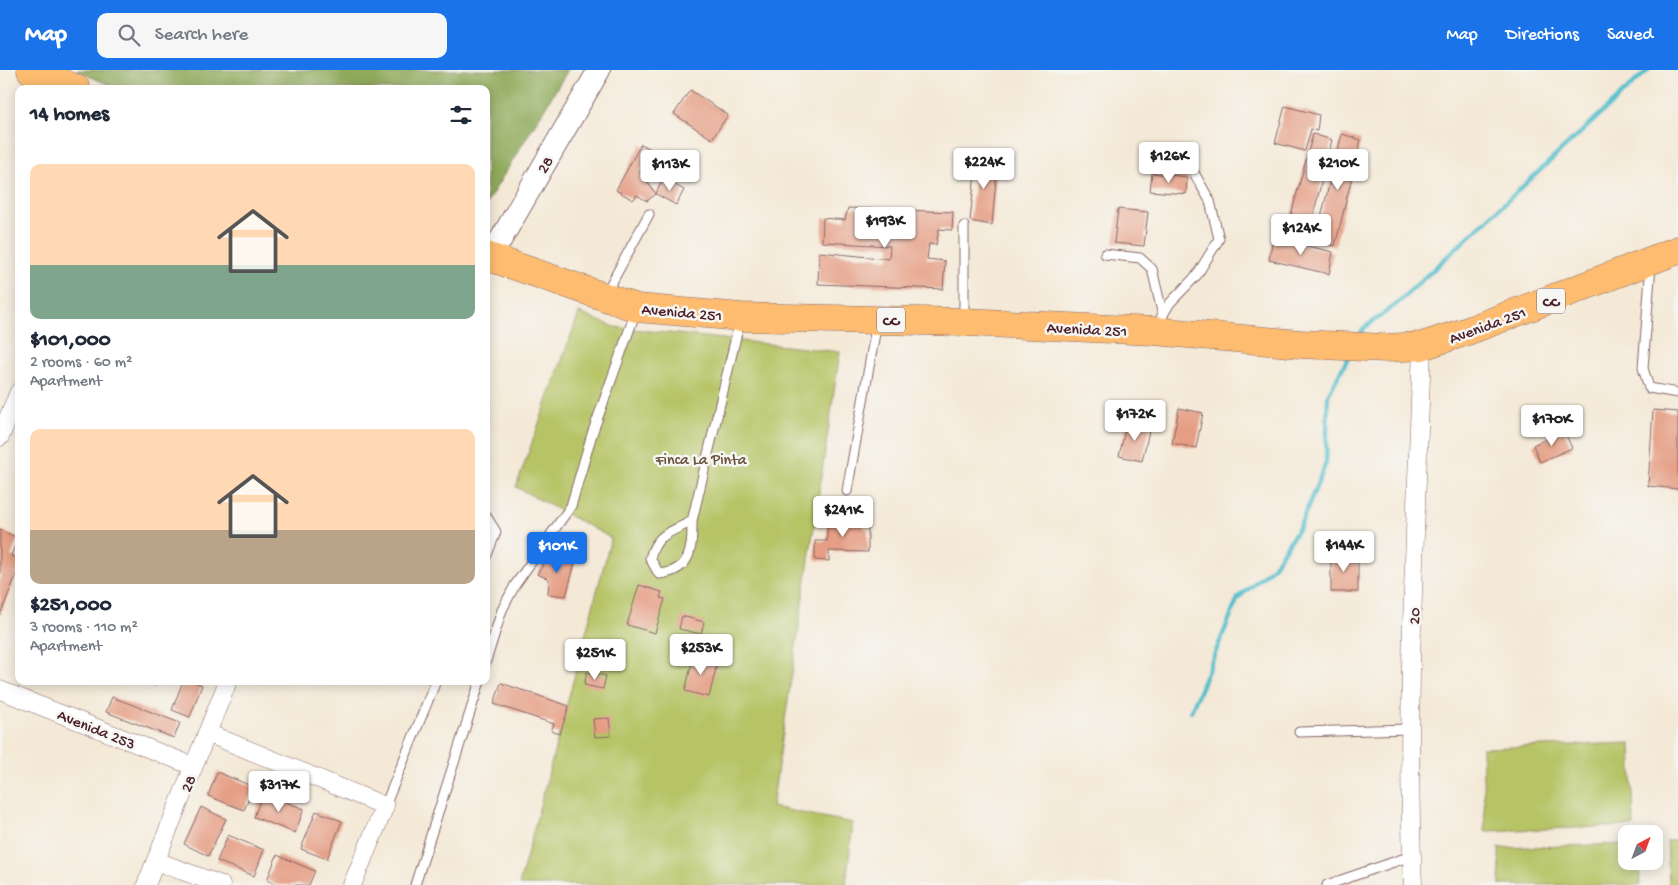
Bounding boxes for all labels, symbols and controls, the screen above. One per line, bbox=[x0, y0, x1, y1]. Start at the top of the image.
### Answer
search box bbox=[97, 13, 447, 58]
text: Map bbox=[25, 21, 67, 50]
icon: search bbox=[115, 21, 143, 49]
text: Search here bbox=[155, 24, 248, 47]
text: Map bbox=[1446, 25, 1478, 46]
text: Directions bbox=[1506, 25, 1579, 46]
text: Saved bbox=[1607, 25, 1653, 46]
icon: filters bbox=[447, 101, 475, 129]
text: 14 homes bbox=[30, 103, 109, 128]
pin: $126K bbox=[1134, 142, 1204, 184]
pin: $224K bbox=[949, 148, 1019, 190]
text: $126K bbox=[1150, 148, 1188, 167]
pin: $210K bbox=[1303, 148, 1373, 191]
pin: $113K bbox=[635, 150, 705, 192]
street label: 28 bbox=[535, 154, 560, 178]
text: $224K bbox=[964, 154, 1004, 173]
text: $210K bbox=[1318, 155, 1358, 174]
text: $113K bbox=[651, 156, 689, 175]
icon: home bbox=[208, 196, 298, 286]
pin: $193K bbox=[850, 206, 920, 249]
text: $193K bbox=[866, 213, 904, 232]
pin: $124K bbox=[1266, 214, 1336, 256]
text: $124K bbox=[1282, 220, 1320, 239]
road number: CC bbox=[1537, 288, 1565, 314]
street label: Avenida 251 bbox=[641, 302, 723, 327]
street label: Avenida 251 bbox=[1447, 305, 1529, 350]
road number: CC bbox=[877, 308, 905, 332]
street label: Avenida 251 bbox=[1046, 320, 1128, 343]
text: $101,000 bbox=[30, 329, 111, 354]
text: 2 rooms · 60 m² bbox=[30, 354, 132, 373]
text: Apartment bbox=[30, 373, 102, 392]
pin: $172K bbox=[1100, 400, 1170, 442]
pin: $170K bbox=[1517, 404, 1587, 447]
text: $172K bbox=[1116, 406, 1154, 425]
text: $170K bbox=[1532, 411, 1572, 430]
park label: Finca La Pinta bbox=[654, 452, 748, 471]
icon: home bbox=[208, 461, 298, 551]
pin: $241K bbox=[808, 496, 878, 538]
text: $241K bbox=[824, 502, 862, 521]
pin: $144K bbox=[1309, 530, 1379, 573]
pin: $101K bbox=[522, 532, 592, 574]
text: $144K bbox=[1325, 537, 1363, 556]
text: $101K bbox=[538, 538, 576, 557]
text: $251,000 bbox=[30, 594, 112, 619]
street label: 20 bbox=[1407, 607, 1426, 625]
text: 3 rooms · 110 m² bbox=[30, 619, 138, 638]
pin: $253K bbox=[666, 634, 736, 676]
text: Apartment bbox=[30, 638, 102, 657]
pin: $251K bbox=[560, 638, 630, 681]
text: $253K bbox=[681, 640, 721, 659]
text: $251K bbox=[576, 645, 614, 664]
street label: Avenida 253 bbox=[54, 707, 137, 755]
pin: $317K bbox=[244, 770, 314, 813]
street label: 28 bbox=[178, 773, 202, 796]
text: $317K bbox=[259, 777, 299, 796]
north arrow bbox=[1618, 825, 1662, 870]
map controls bbox=[1618, 825, 1663, 870]

